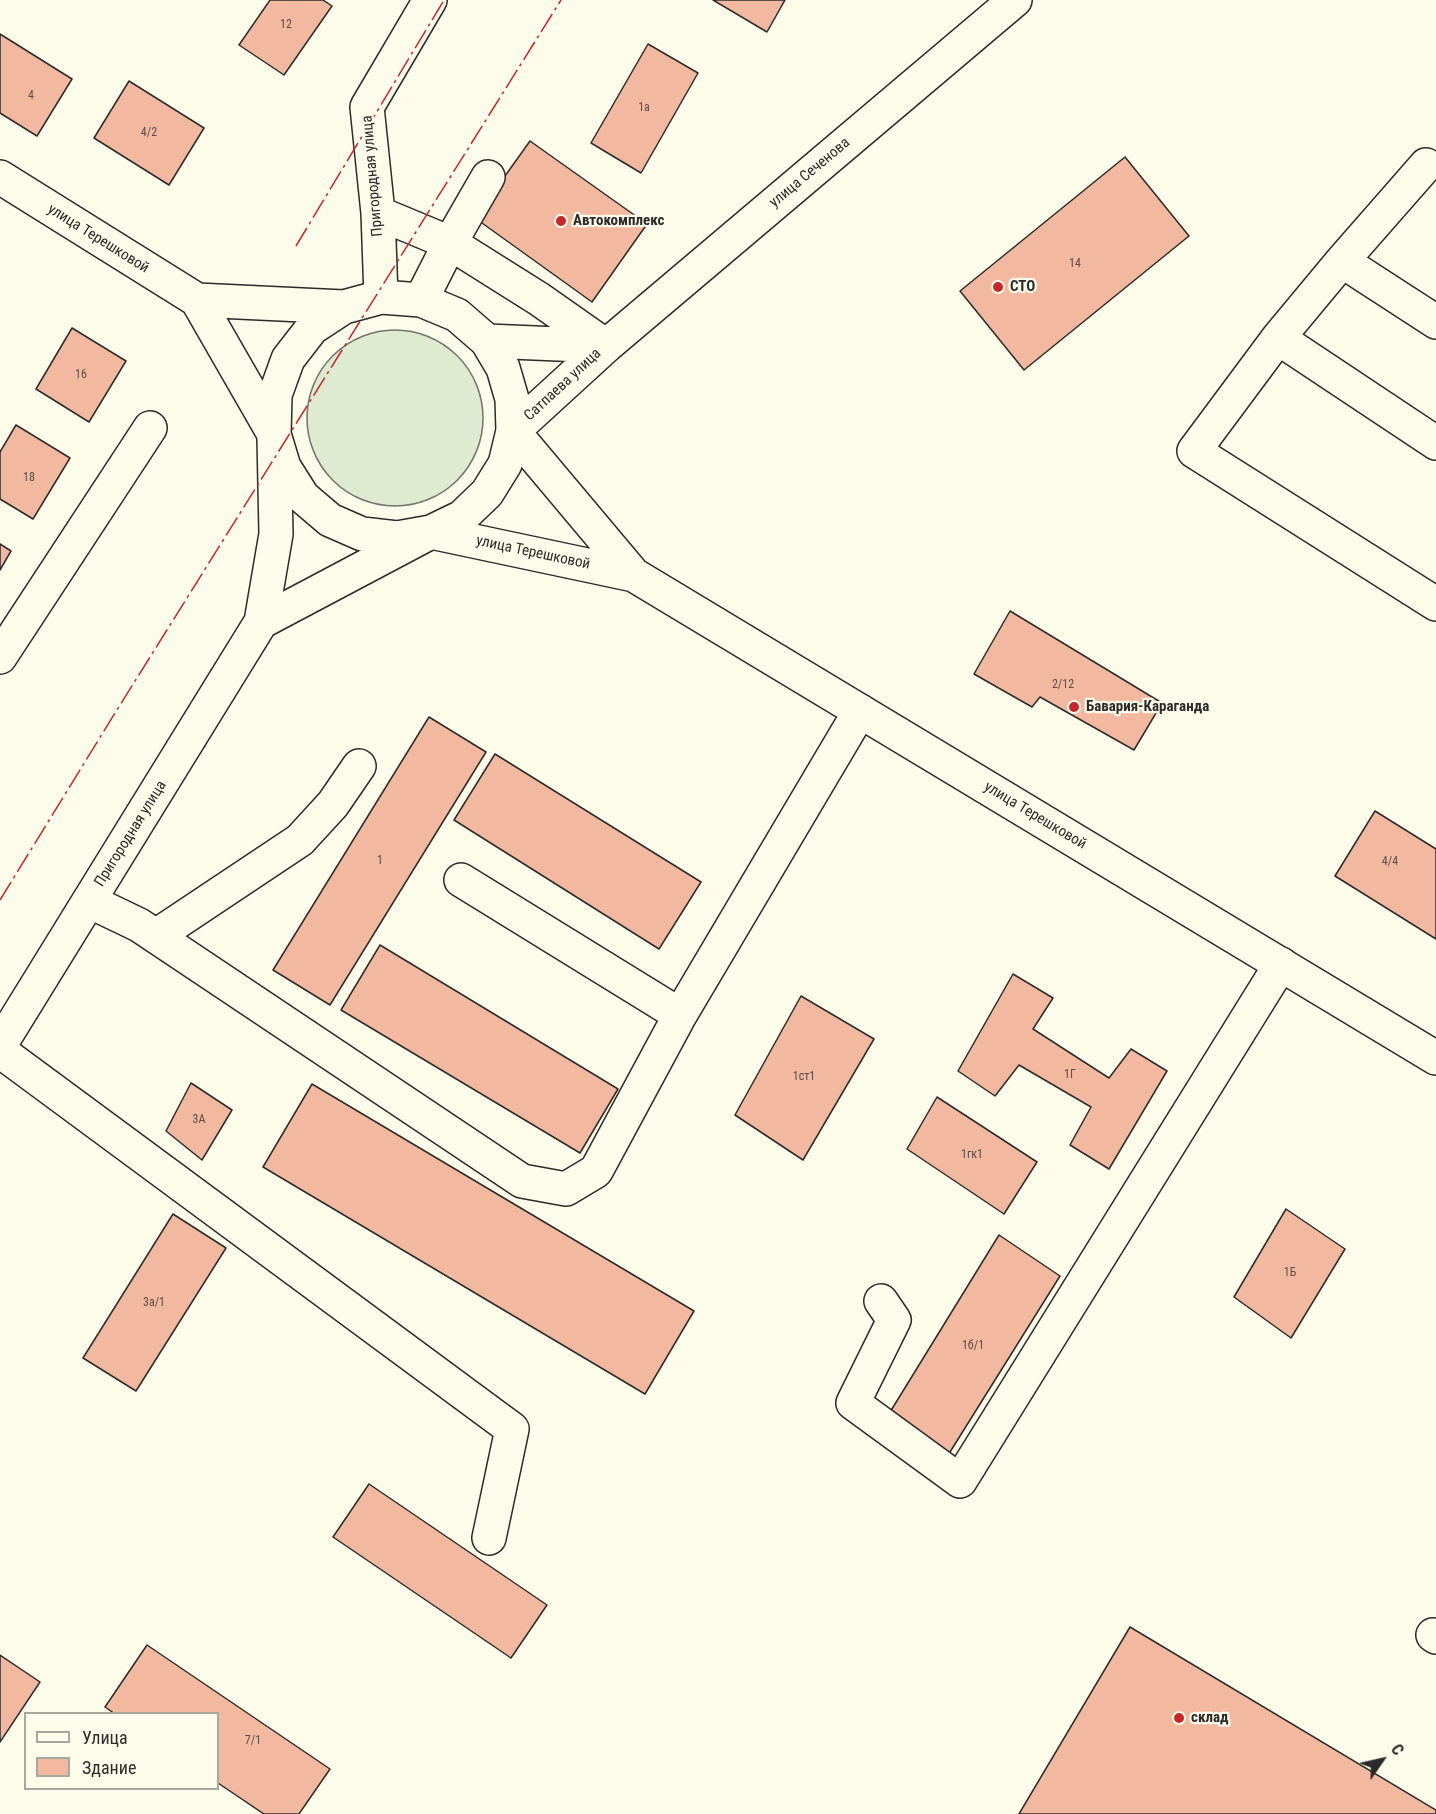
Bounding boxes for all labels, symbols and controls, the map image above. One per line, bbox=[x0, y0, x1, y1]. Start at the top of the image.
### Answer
house number: 12 bbox=[280, 18, 292, 32]
house number: 4 bbox=[28, 89, 34, 103]
house number: 1а bbox=[638, 101, 650, 115]
street label: Пригородная улица bbox=[359, 115, 387, 237]
house number: 4/2 bbox=[141, 126, 157, 140]
street label: улица Сеченова bbox=[766, 134, 854, 212]
street label: улица Терешковой bbox=[44, 201, 152, 277]
place label: Автокомплекс bbox=[573, 212, 664, 230]
marker: Автокомплекс bbox=[554, 214, 568, 228]
house number: 14 bbox=[1069, 257, 1081, 271]
place label: СТО bbox=[1010, 278, 1035, 296]
marker: СТО bbox=[991, 280, 1005, 294]
street label: Сатпаева улица bbox=[521, 345, 605, 425]
house number: 16 bbox=[75, 368, 87, 382]
house number: 18 bbox=[23, 471, 35, 485]
street label: улица Терешковой bbox=[474, 532, 592, 574]
house number: 2/12 bbox=[1052, 678, 1074, 692]
place label: Бавария-Караганда bbox=[1086, 698, 1209, 716]
marker: Бавария-Караганда bbox=[1067, 700, 1081, 714]
street label: Пригородная улица bbox=[91, 778, 171, 890]
street label: улица Терешковой bbox=[981, 778, 1089, 854]
house number: 1 bbox=[377, 854, 383, 868]
house number: 4/4 bbox=[1382, 855, 1398, 869]
house number: 1Г bbox=[1064, 1068, 1076, 1082]
house number: 1ст1 bbox=[793, 1070, 815, 1084]
house number: 3А bbox=[193, 1113, 205, 1127]
house number: 1гк1 bbox=[961, 1148, 983, 1162]
house number: 1Б bbox=[1284, 1266, 1296, 1280]
house number: 3а/1 bbox=[143, 1296, 165, 1310]
house number: 1б/1 bbox=[962, 1339, 984, 1353]
place label: склад bbox=[1191, 1709, 1228, 1727]
marker: склад bbox=[1172, 1711, 1186, 1725]
legend bbox=[24, 1712, 219, 1790]
text: Улица bbox=[82, 1727, 128, 1748]
north arrow bbox=[1352, 1730, 1412, 1790]
house number: 7/1 bbox=[245, 1734, 261, 1748]
text: С bbox=[1387, 1741, 1408, 1759]
text: Здание bbox=[82, 1757, 136, 1778]

